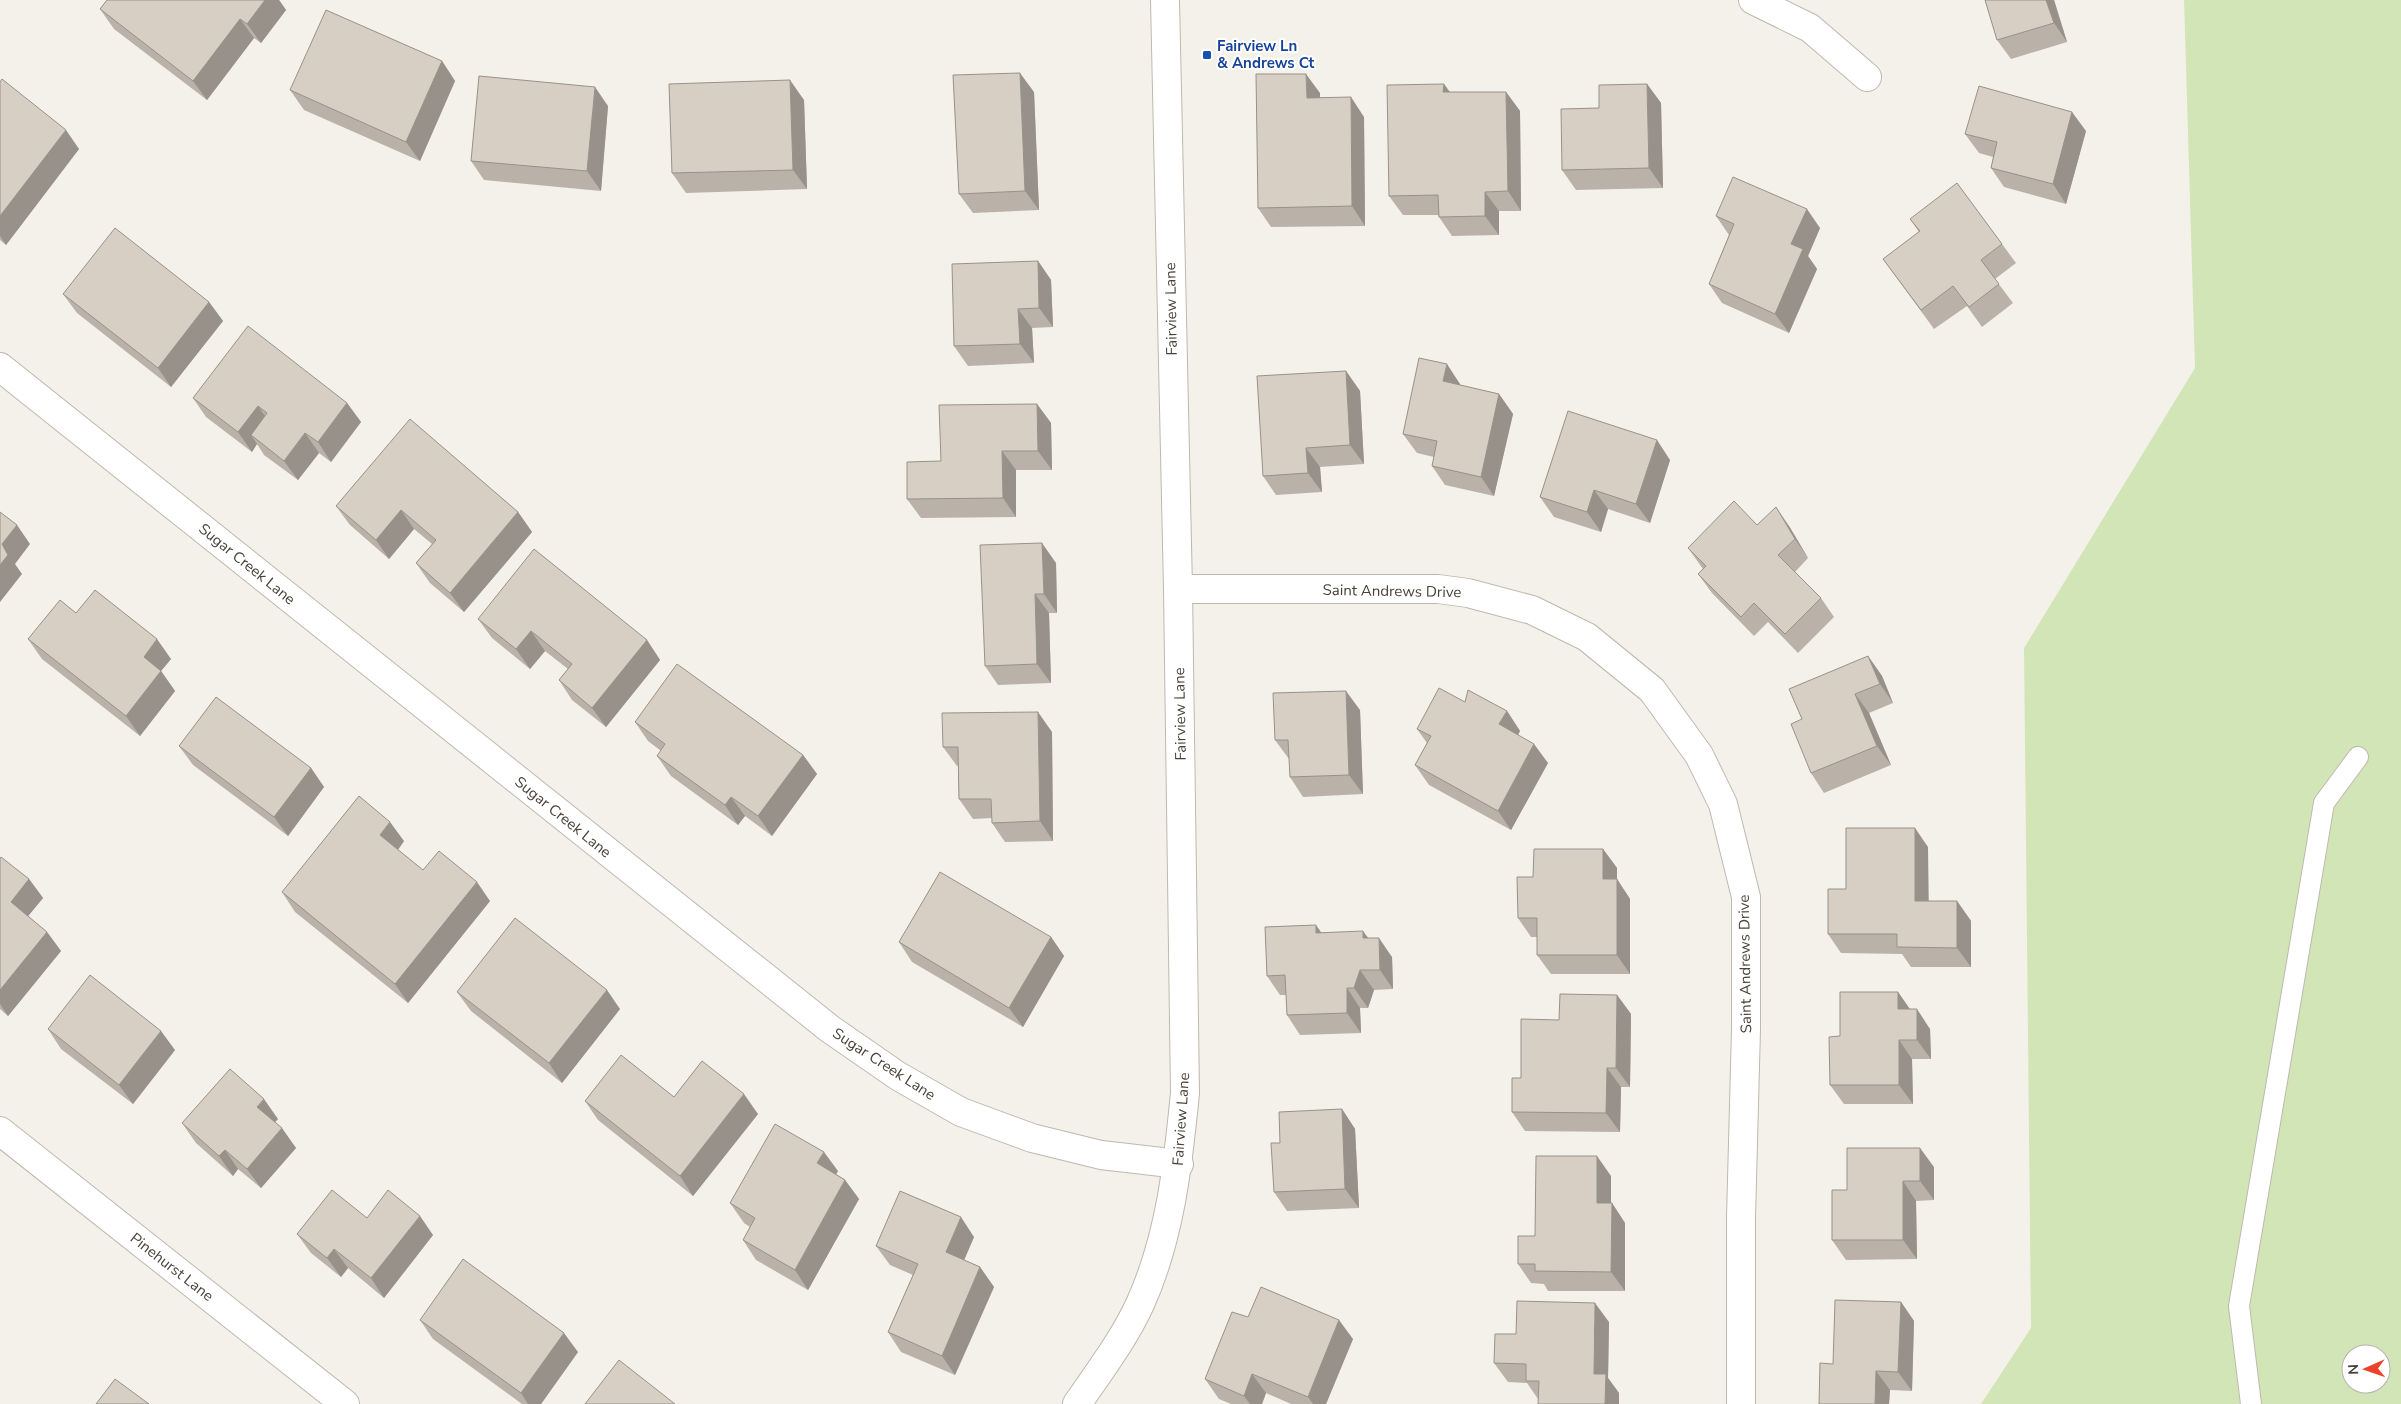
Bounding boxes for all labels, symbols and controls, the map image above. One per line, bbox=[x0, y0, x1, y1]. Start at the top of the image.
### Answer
place label: Fairview Ln & Andrews Ct bbox=[1217, 36, 1315, 73]
marker: Fairview Ln & Andrews Ct bbox=[1201, 49, 1213, 61]
street label: Fairview Lane bbox=[1160, 262, 1182, 356]
street label: Sugar Creek Lane bbox=[195, 519, 300, 609]
street label: Saint Andrews Drive bbox=[1322, 580, 1462, 602]
street label: Fairview Lane bbox=[1169, 667, 1191, 761]
street label: Sugar Creek Lane bbox=[511, 772, 616, 862]
street label: Saint Andrews Drive bbox=[1734, 894, 1756, 1034]
street label: Sugar Creek Lane bbox=[829, 1023, 939, 1105]
street label: Fairview Lane bbox=[1168, 1072, 1194, 1166]
street label: Pinehurst Lane bbox=[126, 1228, 218, 1306]
north arrow bbox=[2341, 1344, 2391, 1394]
text: N bbox=[2344, 1364, 2363, 1375]

